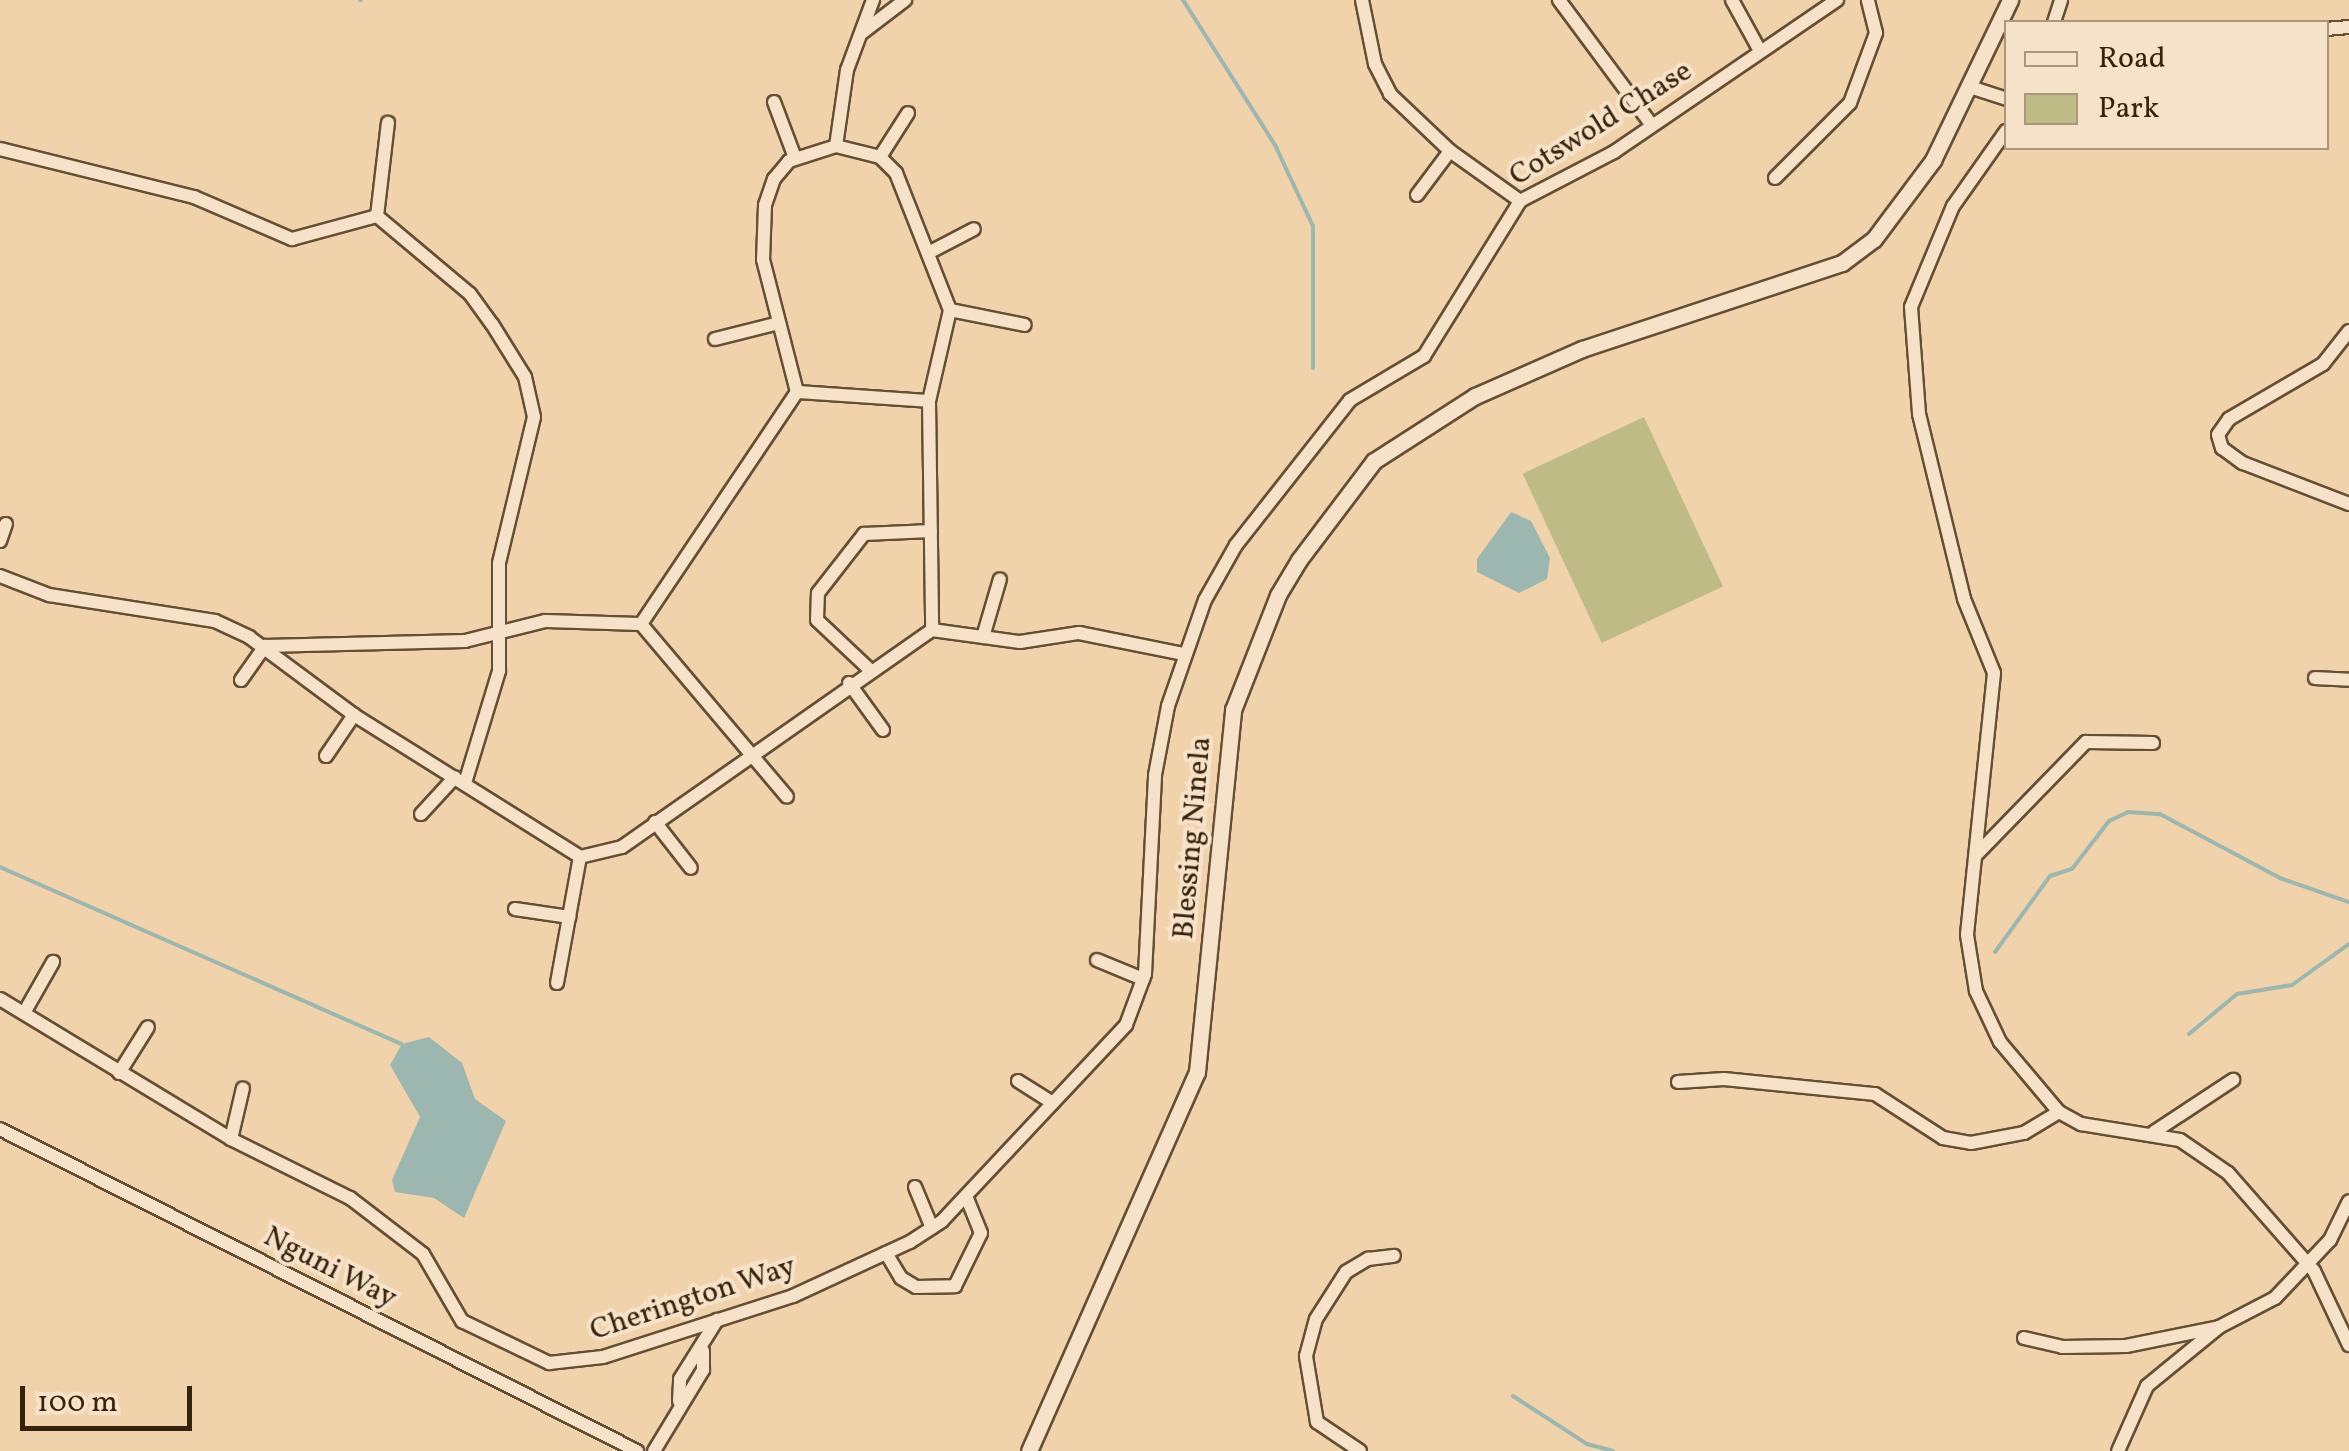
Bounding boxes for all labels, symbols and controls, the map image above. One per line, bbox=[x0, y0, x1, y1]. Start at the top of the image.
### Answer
legend bbox=[2004, 20, 2329, 150]
text: Road bbox=[2098, 38, 2166, 80]
street label: Cotswold Chase bbox=[1503, 54, 1699, 194]
text: Park bbox=[2098, 88, 2159, 130]
street label: Blessing Ninela bbox=[1166, 735, 1220, 941]
street label: Nguni Way bbox=[257, 1219, 403, 1317]
street label: Cherington Way bbox=[585, 1249, 801, 1349]
scale bar bbox=[25, 1366, 198, 1428]
text: 100 m bbox=[37, 1382, 118, 1424]

